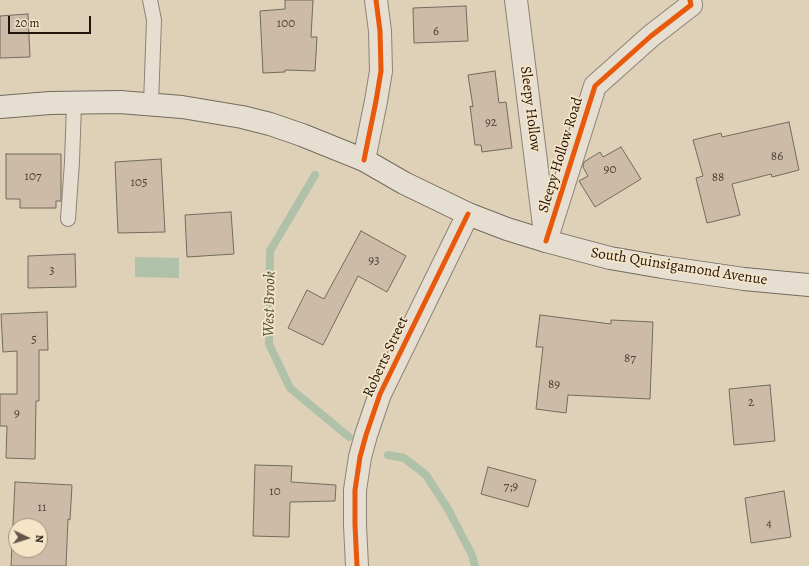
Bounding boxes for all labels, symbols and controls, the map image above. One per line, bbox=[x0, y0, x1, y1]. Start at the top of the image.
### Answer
scale bar bbox=[10, 8, 93, 34]
text: 20 m bbox=[15, 15, 39, 31]
house number: 100 bbox=[277, 16, 295, 32]
house number: 6 bbox=[433, 24, 439, 40]
street label: Sleepy Hollow bbox=[516, 65, 544, 153]
street label: Sleepy Hollow Road bbox=[535, 95, 587, 215]
house number: 92 bbox=[485, 115, 497, 131]
house number: 86 bbox=[771, 149, 783, 165]
house number: 90 bbox=[604, 162, 616, 178]
house number: 107 bbox=[25, 169, 41, 185]
house number: 88 bbox=[712, 170, 724, 186]
house number: 105 bbox=[131, 175, 147, 191]
street label: South Quinsigamond Avenue bbox=[589, 244, 769, 290]
house number: 93 bbox=[368, 253, 380, 269]
house number: 3 bbox=[49, 263, 55, 279]
water label: West Brook bbox=[260, 271, 280, 337]
street label: Roberts Street bbox=[359, 314, 413, 400]
house number: 5 bbox=[31, 332, 37, 348]
house number: 87 bbox=[624, 351, 636, 367]
house number: 89 bbox=[548, 377, 560, 393]
house number: 2 bbox=[748, 395, 754, 411]
house number: 9 bbox=[14, 406, 20, 422]
house number: 7;9 bbox=[504, 479, 518, 495]
house number: 10 bbox=[269, 484, 281, 500]
house number: 11 bbox=[38, 500, 46, 516]
house number: 4 bbox=[766, 516, 772, 532]
north arrow bbox=[8, 518, 48, 558]
text: N bbox=[32, 534, 47, 543]

